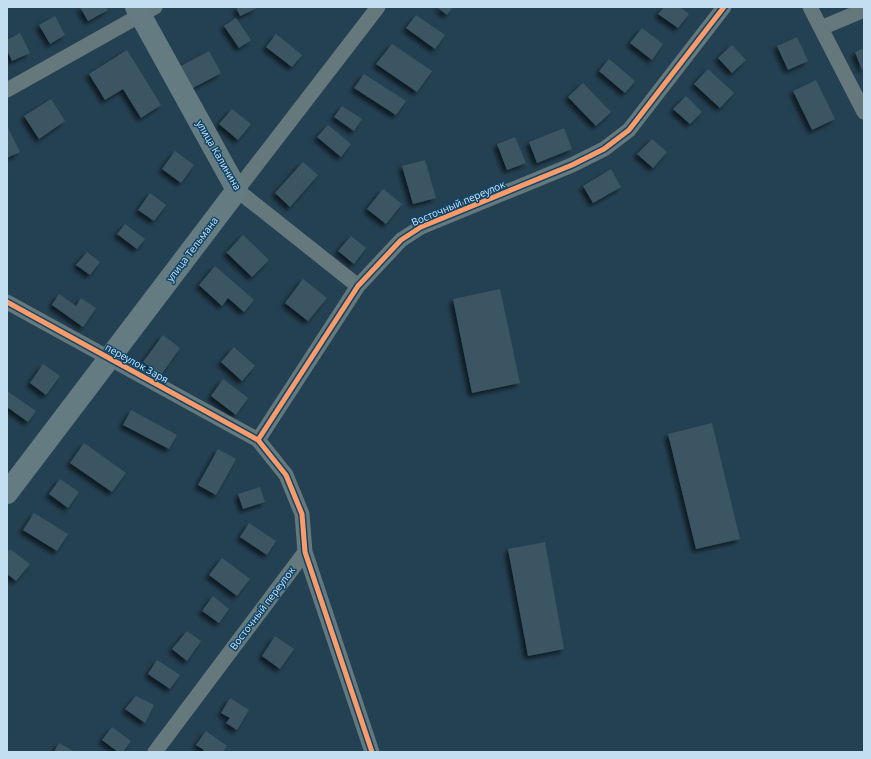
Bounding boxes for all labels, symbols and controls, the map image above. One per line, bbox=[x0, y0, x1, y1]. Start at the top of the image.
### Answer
street label: улица Калинина bbox=[193, 117, 245, 193]
street label: Восточный переулок bbox=[409, 177, 508, 229]
street label: улица Тельмана bbox=[163, 214, 221, 284]
street label: переулок Заря bbox=[103, 340, 171, 386]
street label: Восточный переулок bbox=[226, 563, 298, 652]

